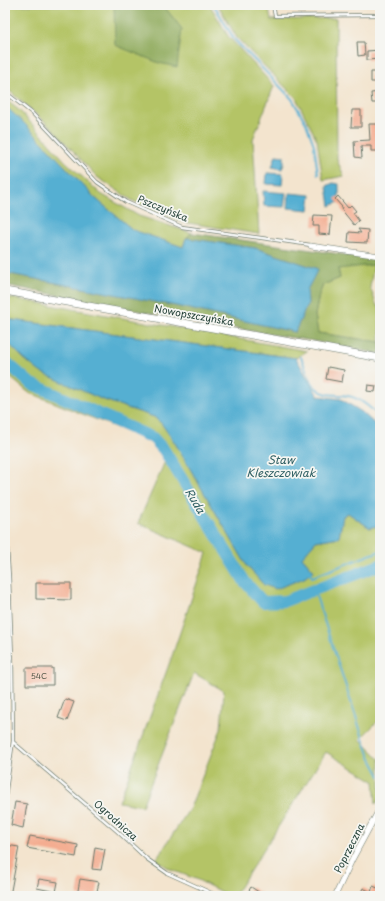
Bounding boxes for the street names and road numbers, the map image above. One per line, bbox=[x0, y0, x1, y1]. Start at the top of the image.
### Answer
street label: Pszczyńska bbox=[136, 191, 192, 225]
street label: Nowopszczyńska bbox=[153, 300, 236, 329]
street label: Ogrodnicza bbox=[91, 796, 142, 844]
street label: Poprzeczna bbox=[330, 820, 368, 875]

